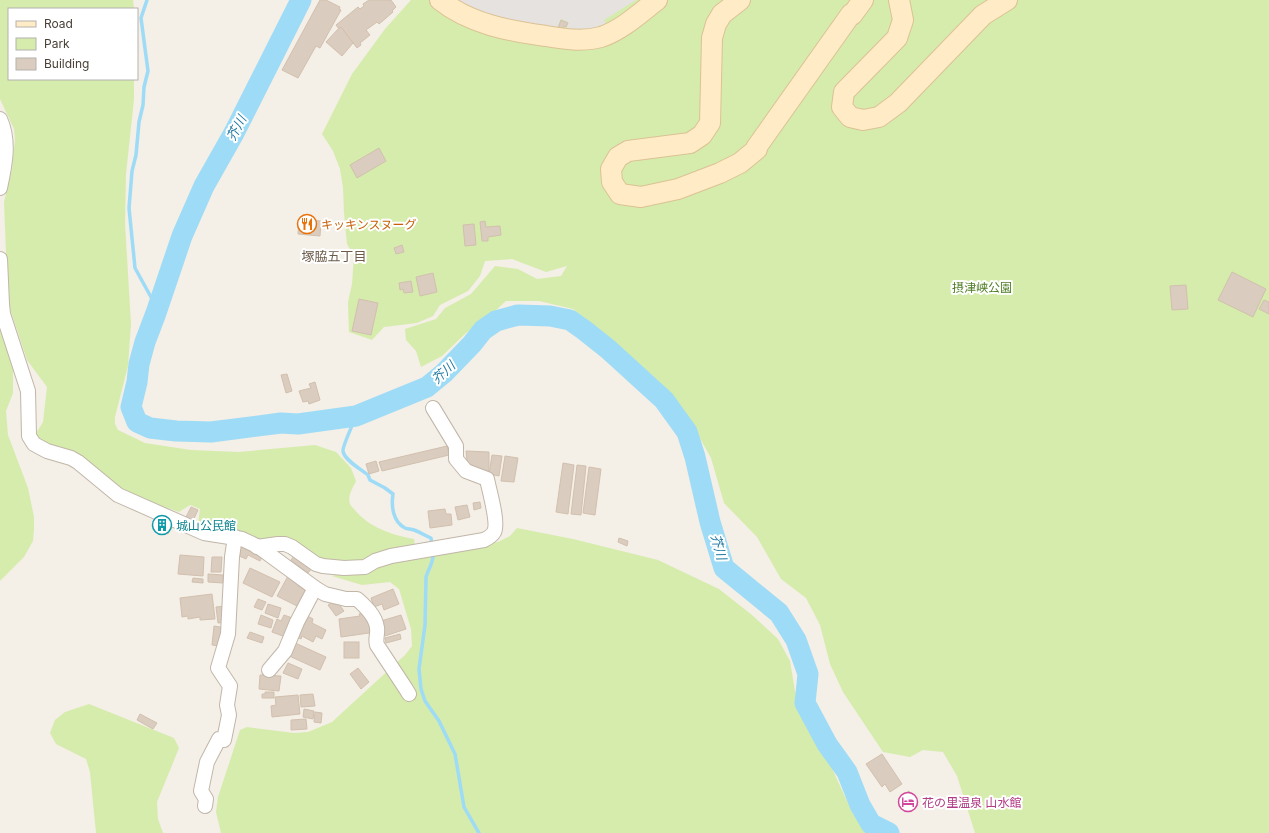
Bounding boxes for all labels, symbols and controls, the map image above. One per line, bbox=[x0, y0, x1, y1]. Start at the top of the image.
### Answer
legend bbox=[8, 8, 138, 80]
text: Road bbox=[44, 16, 73, 31]
text: Park bbox=[44, 36, 70, 51]
text: Building bbox=[44, 56, 89, 71]
water label: 芥川 bbox=[223, 111, 250, 143]
restaurant icon: キッキンスヌーグ bbox=[296, 213, 318, 235]
place label: キッキンスヌーグ bbox=[321, 217, 416, 232]
district label: 塚脇五丁目 bbox=[301, 248, 367, 264]
park label: 摂津峡公園 bbox=[952, 280, 1012, 295]
water label: 芥川 bbox=[428, 356, 459, 387]
building icon: 城山公民館 bbox=[151, 514, 173, 536]
place label: 城山公民館 bbox=[176, 518, 236, 533]
water label: 芥川 bbox=[708, 532, 731, 564]
hotel icon: 花の里温泉 山水館 bbox=[897, 791, 919, 813]
place label: 花の里温泉 山水館 bbox=[922, 795, 1021, 810]

